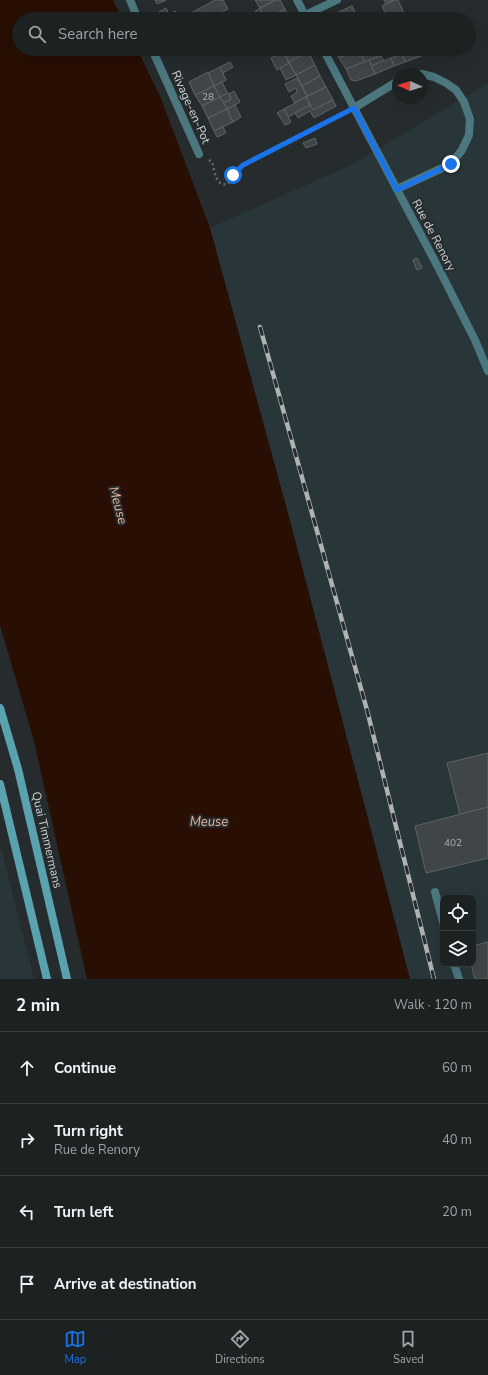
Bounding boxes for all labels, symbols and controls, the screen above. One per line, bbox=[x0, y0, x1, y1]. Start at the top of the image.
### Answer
search box bbox=[12, 12, 476, 56]
icon: search bbox=[26, 23, 48, 45]
text: Search here bbox=[58, 24, 138, 44]
street label: Rivage-en-Pot bbox=[168, 68, 215, 147]
north arrow bbox=[392, 68, 428, 104]
house number: 28 bbox=[202, 90, 214, 104]
route end bbox=[442, 155, 460, 173]
route start bbox=[224, 166, 242, 184]
street label: Rue de Renory bbox=[408, 196, 460, 274]
water label: Meuse bbox=[104, 484, 132, 526]
street label: Quai Timmermans bbox=[28, 790, 66, 890]
water label: Meuse bbox=[190, 813, 228, 831]
house number: 402 bbox=[444, 836, 462, 850]
map controls bbox=[440, 895, 476, 967]
button: locate bbox=[440, 895, 476, 931]
button: layers bbox=[440, 931, 476, 967]
text: 2 min bbox=[16, 994, 60, 1017]
text: Walk · 120 m bbox=[394, 996, 472, 1014]
icon: ahead bbox=[16, 1057, 38, 1079]
text: Continue bbox=[54, 1058, 116, 1078]
text: 60 m bbox=[442, 1059, 472, 1077]
text: Turn right bbox=[54, 1121, 123, 1141]
icon: right bbox=[16, 1129, 38, 1151]
text: 40 m bbox=[442, 1131, 472, 1149]
text: Rue de Renory bbox=[54, 1141, 140, 1159]
icon: left bbox=[16, 1201, 38, 1223]
text: Turn left bbox=[54, 1202, 113, 1222]
text: 20 m bbox=[442, 1203, 472, 1221]
icon: arrive bbox=[16, 1273, 38, 1295]
text: Arrive at destination bbox=[54, 1274, 197, 1294]
tab: Map bbox=[64, 1328, 86, 1367]
tab: Directions bbox=[215, 1328, 265, 1367]
tab: Saved bbox=[393, 1328, 424, 1367]

